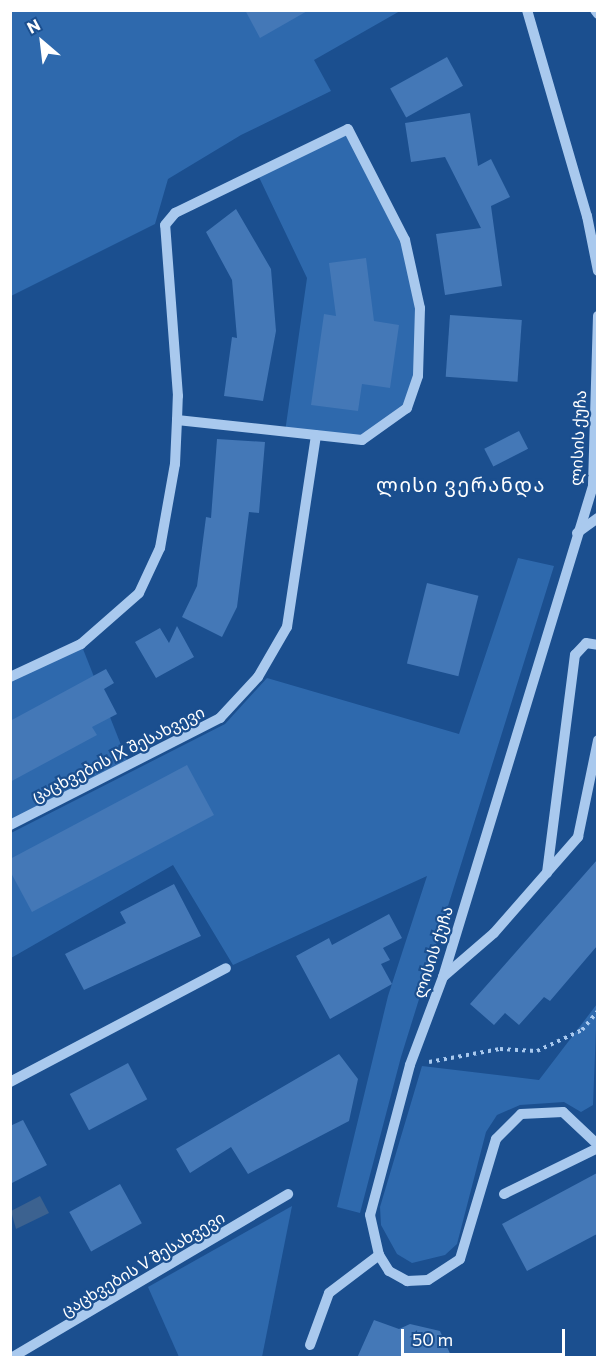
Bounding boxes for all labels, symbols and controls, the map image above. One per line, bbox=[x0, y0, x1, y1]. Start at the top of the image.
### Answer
north arrow bbox=[12, 12, 72, 72]
text: N bbox=[24, 14, 43, 37]
street label: ლისის ქუჩა bbox=[566, 390, 590, 486]
district label: ლისი ვერანდა bbox=[376, 472, 546, 496]
street label: ცაცხვების IX შესახვევი bbox=[28, 702, 208, 806]
street label: ლისის ქუჩა bbox=[409, 904, 457, 1000]
street label: ცაცხვების V შესახვევი bbox=[58, 1208, 228, 1320]
scale bar bbox=[404, 1317, 568, 1355]
text: 50 m bbox=[412, 1328, 453, 1350]

